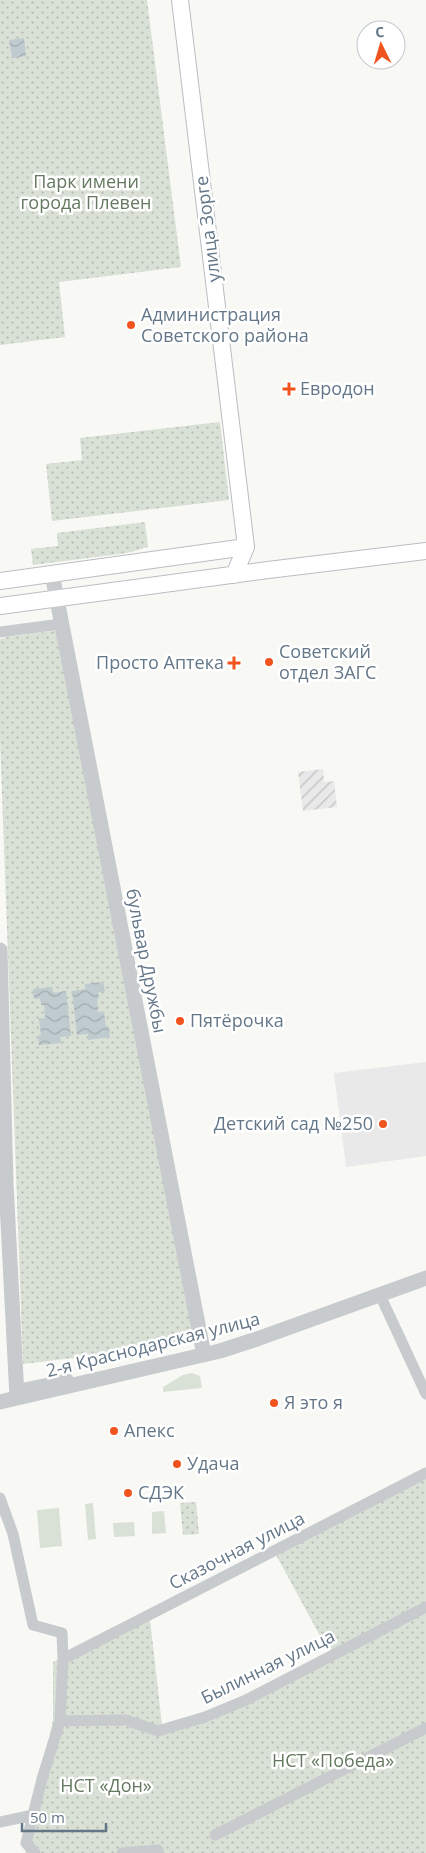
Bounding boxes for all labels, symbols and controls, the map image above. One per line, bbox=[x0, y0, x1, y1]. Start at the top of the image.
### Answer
north arrow bbox=[356, 20, 406, 70]
text: С bbox=[375, 22, 385, 41]
park label: Парк имени города Плевен bbox=[21, 169, 151, 214]
street label: улица Зорге bbox=[189, 175, 225, 284]
place label: Администрация Советского района bbox=[141, 302, 309, 347]
marker: Администрация Советского района bbox=[125, 319, 137, 331]
place label: Евродон bbox=[300, 376, 375, 400]
marker: Евродон bbox=[282, 382, 296, 396]
place label: Советский отдел ЗАГС bbox=[279, 639, 376, 684]
place label: Просто Аптека bbox=[96, 650, 224, 674]
marker: Советский отдел ЗАГС bbox=[263, 656, 275, 668]
marker: Просто Аптека bbox=[228, 657, 240, 669]
street label: бульвар Дружбы bbox=[121, 886, 173, 1035]
place label: Пятёрочка bbox=[190, 1008, 284, 1032]
marker: Пятёрочка bbox=[174, 1015, 186, 1027]
place label: Детский сад №250 bbox=[214, 1111, 373, 1135]
marker: Детский сад №250 bbox=[377, 1118, 389, 1130]
street label: 2-я Краснодарская улица bbox=[43, 1306, 262, 1382]
place label: Я это я bbox=[284, 1390, 343, 1414]
marker: Я это я bbox=[268, 1397, 280, 1409]
place label: Апекс bbox=[124, 1418, 175, 1442]
marker: Апекс bbox=[108, 1425, 120, 1437]
place label: Удача bbox=[187, 1451, 239, 1475]
marker: Удача bbox=[171, 1458, 183, 1470]
place label: СДЭК bbox=[138, 1480, 184, 1504]
marker: СДЭК bbox=[122, 1487, 134, 1499]
street label: Сказочная улица bbox=[165, 1506, 308, 1595]
street label: Былинная улица bbox=[197, 1623, 338, 1709]
park label: НСТ «Победа» bbox=[272, 1748, 394, 1772]
park label: НСТ «Дон» bbox=[60, 1773, 152, 1797]
scale bar bbox=[22, 1800, 106, 1832]
text: 50 m bbox=[30, 1807, 65, 1827]

